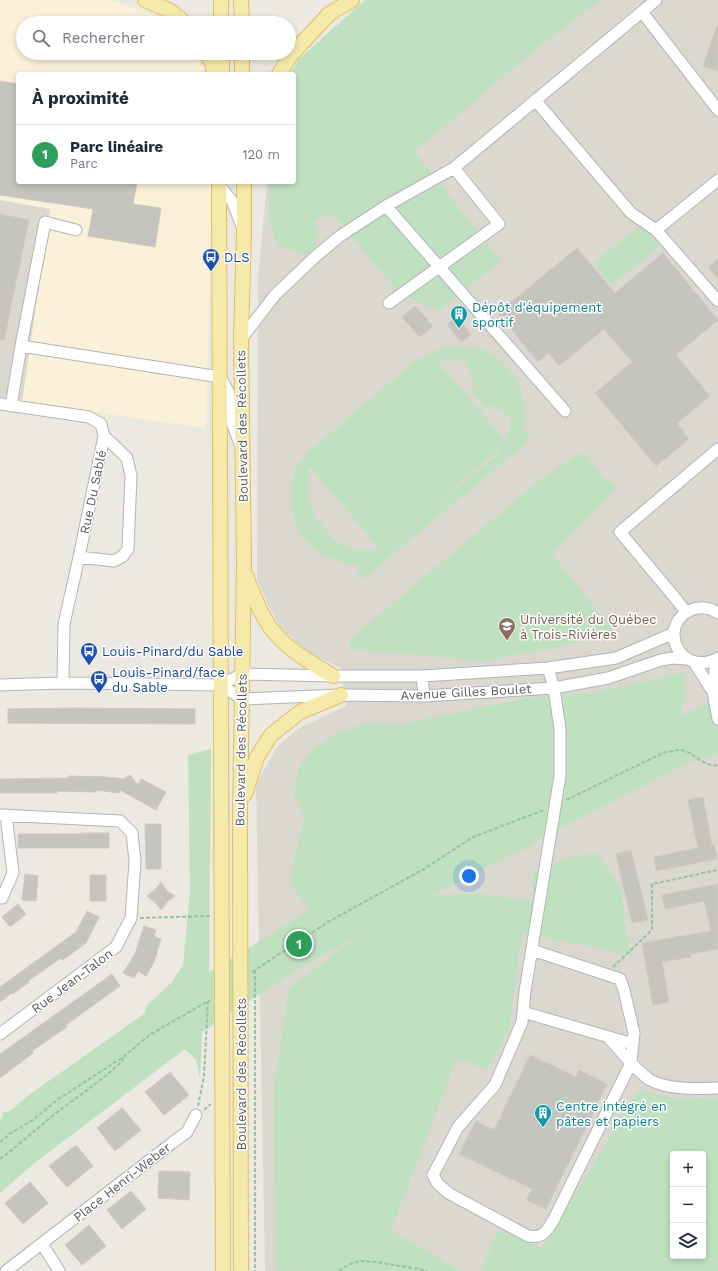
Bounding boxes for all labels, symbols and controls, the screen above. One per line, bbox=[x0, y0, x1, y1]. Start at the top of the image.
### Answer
search box bbox=[16, 16, 296, 60]
icon: search bbox=[30, 27, 52, 49]
text: Rechercher bbox=[62, 29, 145, 47]
text: À proximité bbox=[32, 88, 129, 108]
text: Parc linéaire bbox=[70, 138, 163, 156]
text: 1 bbox=[42, 147, 48, 162]
text: 120 m bbox=[242, 147, 280, 162]
text: Parc bbox=[70, 156, 98, 171]
bus stop icon: DLS bbox=[201, 247, 221, 272]
place label: DLS bbox=[224, 250, 249, 265]
place label: Dépôt d'équipement sportif bbox=[472, 300, 602, 330]
building icon: Dépôt d'équipement sportif bbox=[449, 304, 469, 329]
street label: Boulevard des Récollets bbox=[233, 349, 251, 502]
street label: Rue Du Sablé bbox=[77, 449, 109, 535]
place label: Université du Québec à Trois-Rivières bbox=[520, 612, 656, 642]
school or university icon: Université du Québec à Trois-Rivières bbox=[497, 616, 517, 641]
bus stop icon: Louis-Pinard/du Sable bbox=[79, 641, 99, 666]
place label: Louis-Pinard/du Sable bbox=[102, 644, 243, 659]
place label: Louis-Pinard/face du Sable bbox=[112, 665, 225, 695]
bus stop icon: Louis-Pinard/face du Sable bbox=[89, 669, 109, 694]
street label: Boulevard des Récollets bbox=[232, 673, 250, 826]
street label: Avenue Gilles Boulet bbox=[400, 681, 532, 703]
your location bbox=[459, 866, 479, 886]
pin: 1 bbox=[286, 929, 312, 959]
street label: Rue Jean-Talon bbox=[29, 946, 115, 1016]
street label: Boulevard des Récollets bbox=[234, 997, 249, 1150]
place label: Centre intégré en pâtes et papiers bbox=[556, 1099, 667, 1129]
building icon: Centre intégré en pâtes et papiers bbox=[533, 1103, 553, 1128]
street label: Place Henri-Weber bbox=[71, 1139, 173, 1225]
map controls bbox=[670, 1151, 706, 1259]
button: + bbox=[670, 1151, 706, 1187]
button: − bbox=[670, 1187, 706, 1223]
button: layers bbox=[670, 1223, 706, 1259]

